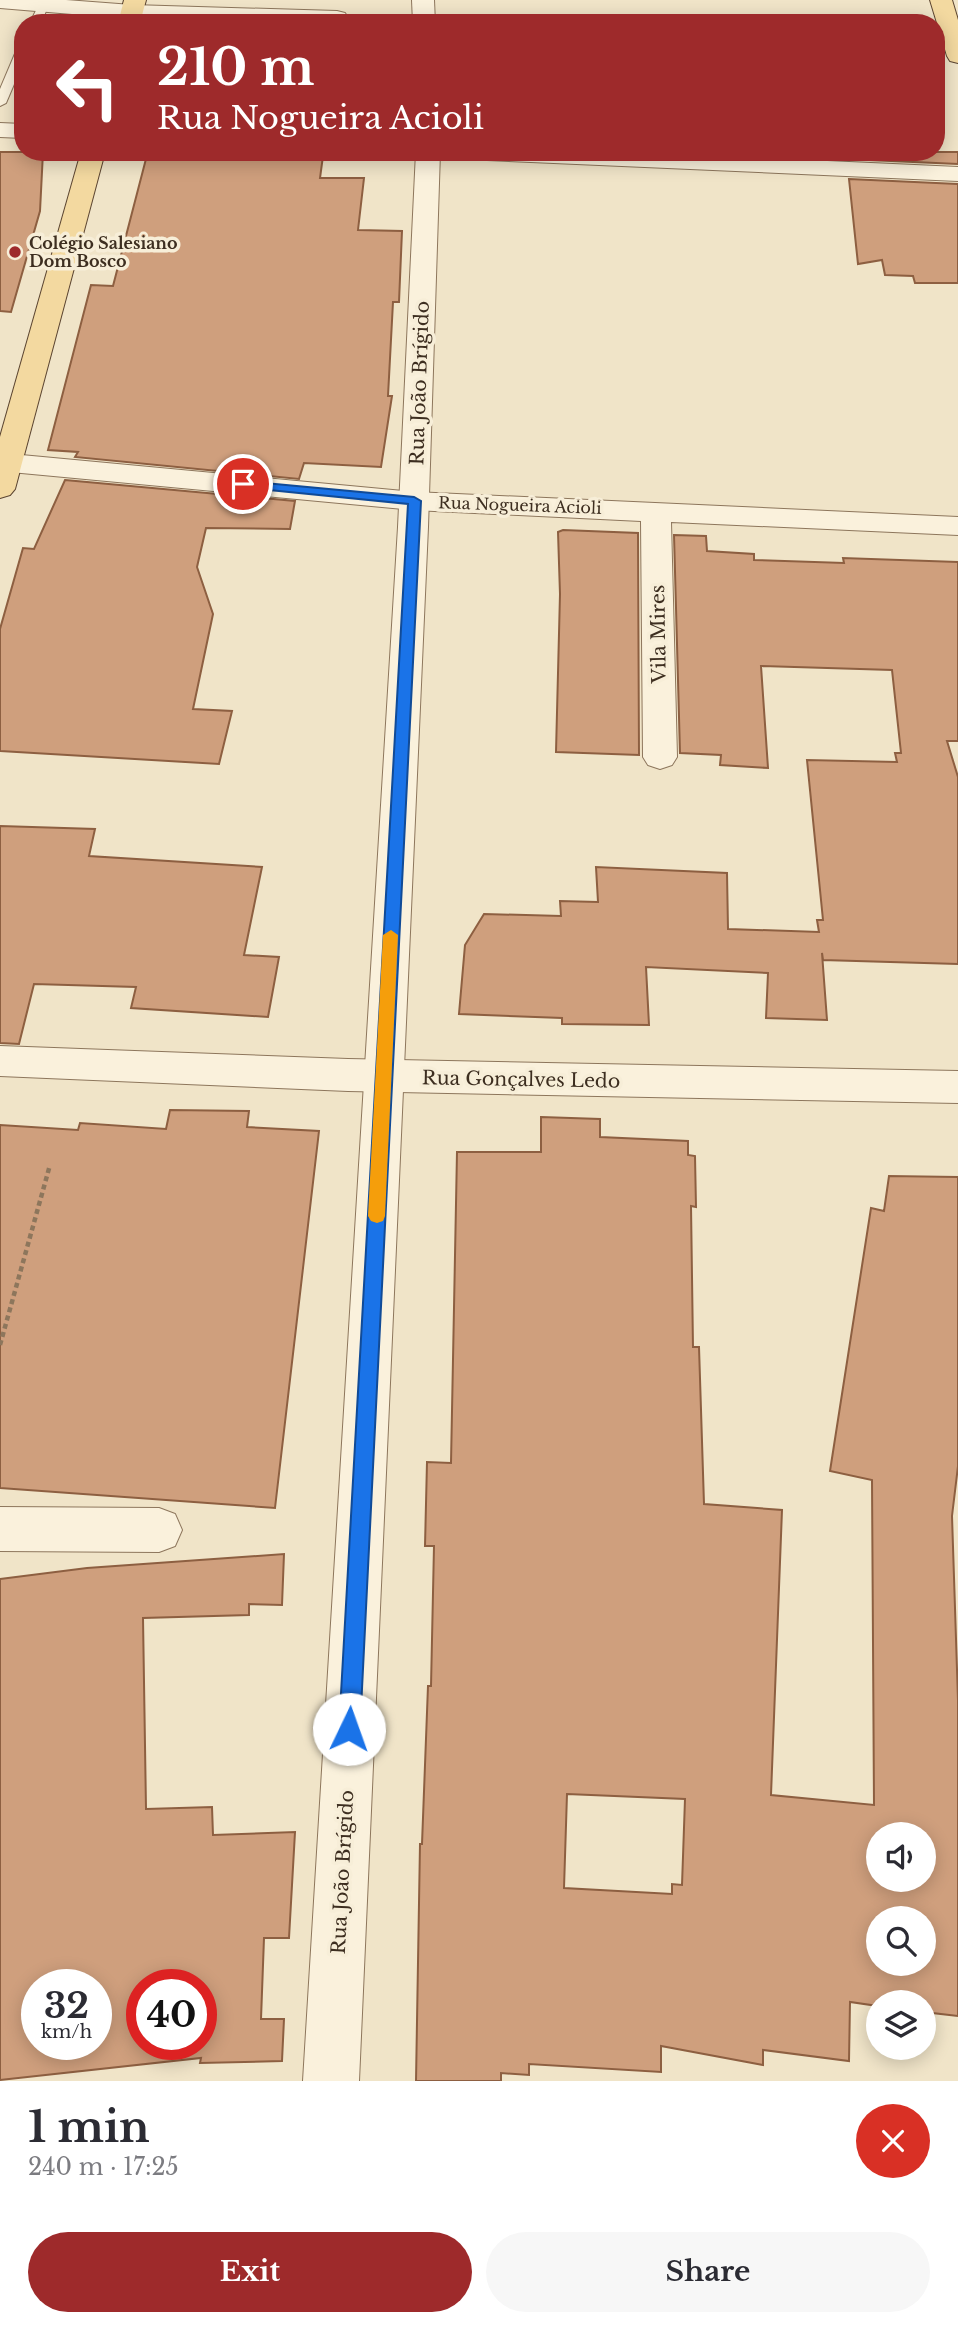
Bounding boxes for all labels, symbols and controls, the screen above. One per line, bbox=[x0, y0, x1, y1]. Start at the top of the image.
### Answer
text: 210 m bbox=[157, 37, 315, 98]
icon: left bbox=[42, 42, 133, 133]
text: Rua Nogueira Acioli bbox=[157, 98, 484, 138]
place label: Colégio Salesiano Dom Bosco bbox=[29, 233, 178, 271]
marker: Colégio Salesiano Dom Bosco bbox=[7, 244, 23, 260]
street label: Rua João Brígido bbox=[405, 300, 434, 466]
pin bbox=[213, 454, 273, 514]
icon: arrive bbox=[224, 465, 262, 503]
street label: Rua Nogueira Acioli bbox=[438, 492, 603, 518]
street label: Vila Mires bbox=[646, 584, 671, 685]
street label: Rua Gonçalves Ledo bbox=[422, 1066, 620, 1093]
position arrow bbox=[312, 1692, 386, 1766]
street label: Rua João Brígido bbox=[327, 1789, 358, 1955]
map controls bbox=[866, 1822, 936, 2060]
button: sound bbox=[866, 1822, 936, 1892]
button: search bbox=[866, 1906, 936, 1976]
speed limit sign: 40 bbox=[126, 1969, 217, 2060]
text: 32 bbox=[44, 1984, 89, 2027]
button: layers bbox=[866, 1990, 936, 2060]
text: km/h bbox=[41, 2021, 92, 2043]
text: 1 min bbox=[28, 2101, 150, 2153]
button: close bbox=[856, 2104, 930, 2178]
text: 240 m · 17:25 bbox=[28, 2153, 179, 2181]
button: Exit bbox=[28, 2232, 472, 2312]
button: Share bbox=[486, 2232, 930, 2312]

